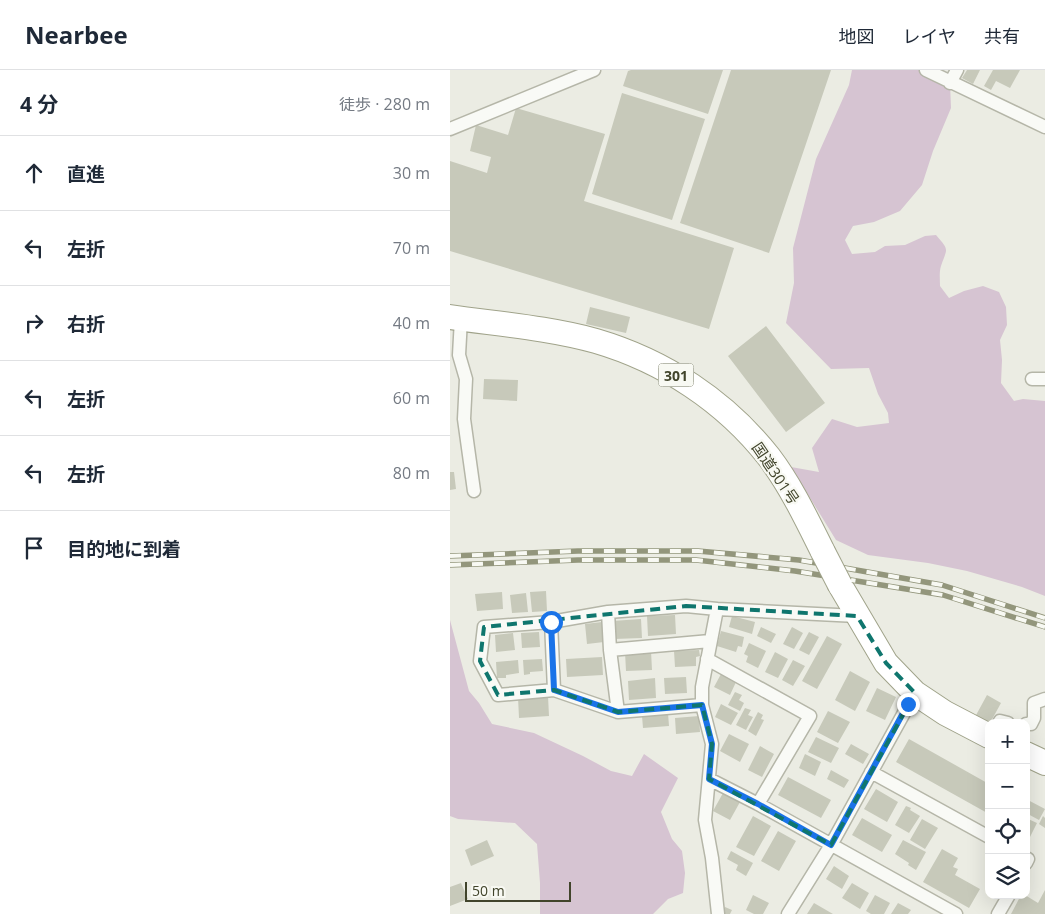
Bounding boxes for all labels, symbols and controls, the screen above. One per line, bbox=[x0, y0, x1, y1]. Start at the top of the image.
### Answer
text: Nearbee bbox=[25, 18, 128, 51]
text: 地図 bbox=[839, 24, 875, 48]
text: レイヤ bbox=[903, 24, 956, 48]
text: 共有 bbox=[984, 24, 1020, 48]
text: 4 分 bbox=[20, 90, 58, 118]
text: 徒歩 · 280 m bbox=[339, 93, 430, 115]
icon: ahead bbox=[20, 159, 48, 187]
text: 直進 bbox=[67, 161, 105, 187]
text: 30 m bbox=[393, 162, 430, 184]
icon: left bbox=[20, 234, 48, 262]
text: 左折 bbox=[67, 236, 105, 262]
text: 70 m bbox=[393, 237, 430, 259]
icon: right bbox=[20, 309, 48, 337]
text: 右折 bbox=[67, 311, 105, 337]
text: 40 m bbox=[393, 312, 430, 334]
road number: 301 bbox=[658, 364, 694, 386]
icon: left bbox=[20, 384, 48, 412]
text: 左折 bbox=[67, 386, 105, 412]
text: 60 m bbox=[393, 387, 430, 409]
street label: 国道301号 bbox=[748, 438, 804, 508]
icon: left bbox=[20, 459, 48, 487]
text: 左折 bbox=[67, 461, 105, 487]
text: 80 m bbox=[393, 462, 430, 484]
icon: arrive bbox=[20, 534, 48, 562]
text: 目的地に到着 bbox=[67, 536, 181, 562]
route start bbox=[540, 611, 563, 634]
route end bbox=[897, 693, 920, 716]
map controls bbox=[985, 719, 1030, 899]
button: + bbox=[985, 719, 1030, 764]
button: − bbox=[985, 764, 1030, 809]
button: locate bbox=[985, 809, 1030, 854]
button: layers bbox=[985, 854, 1030, 899]
scale bar bbox=[465, 879, 571, 902]
text: 50 m bbox=[472, 881, 505, 900]

